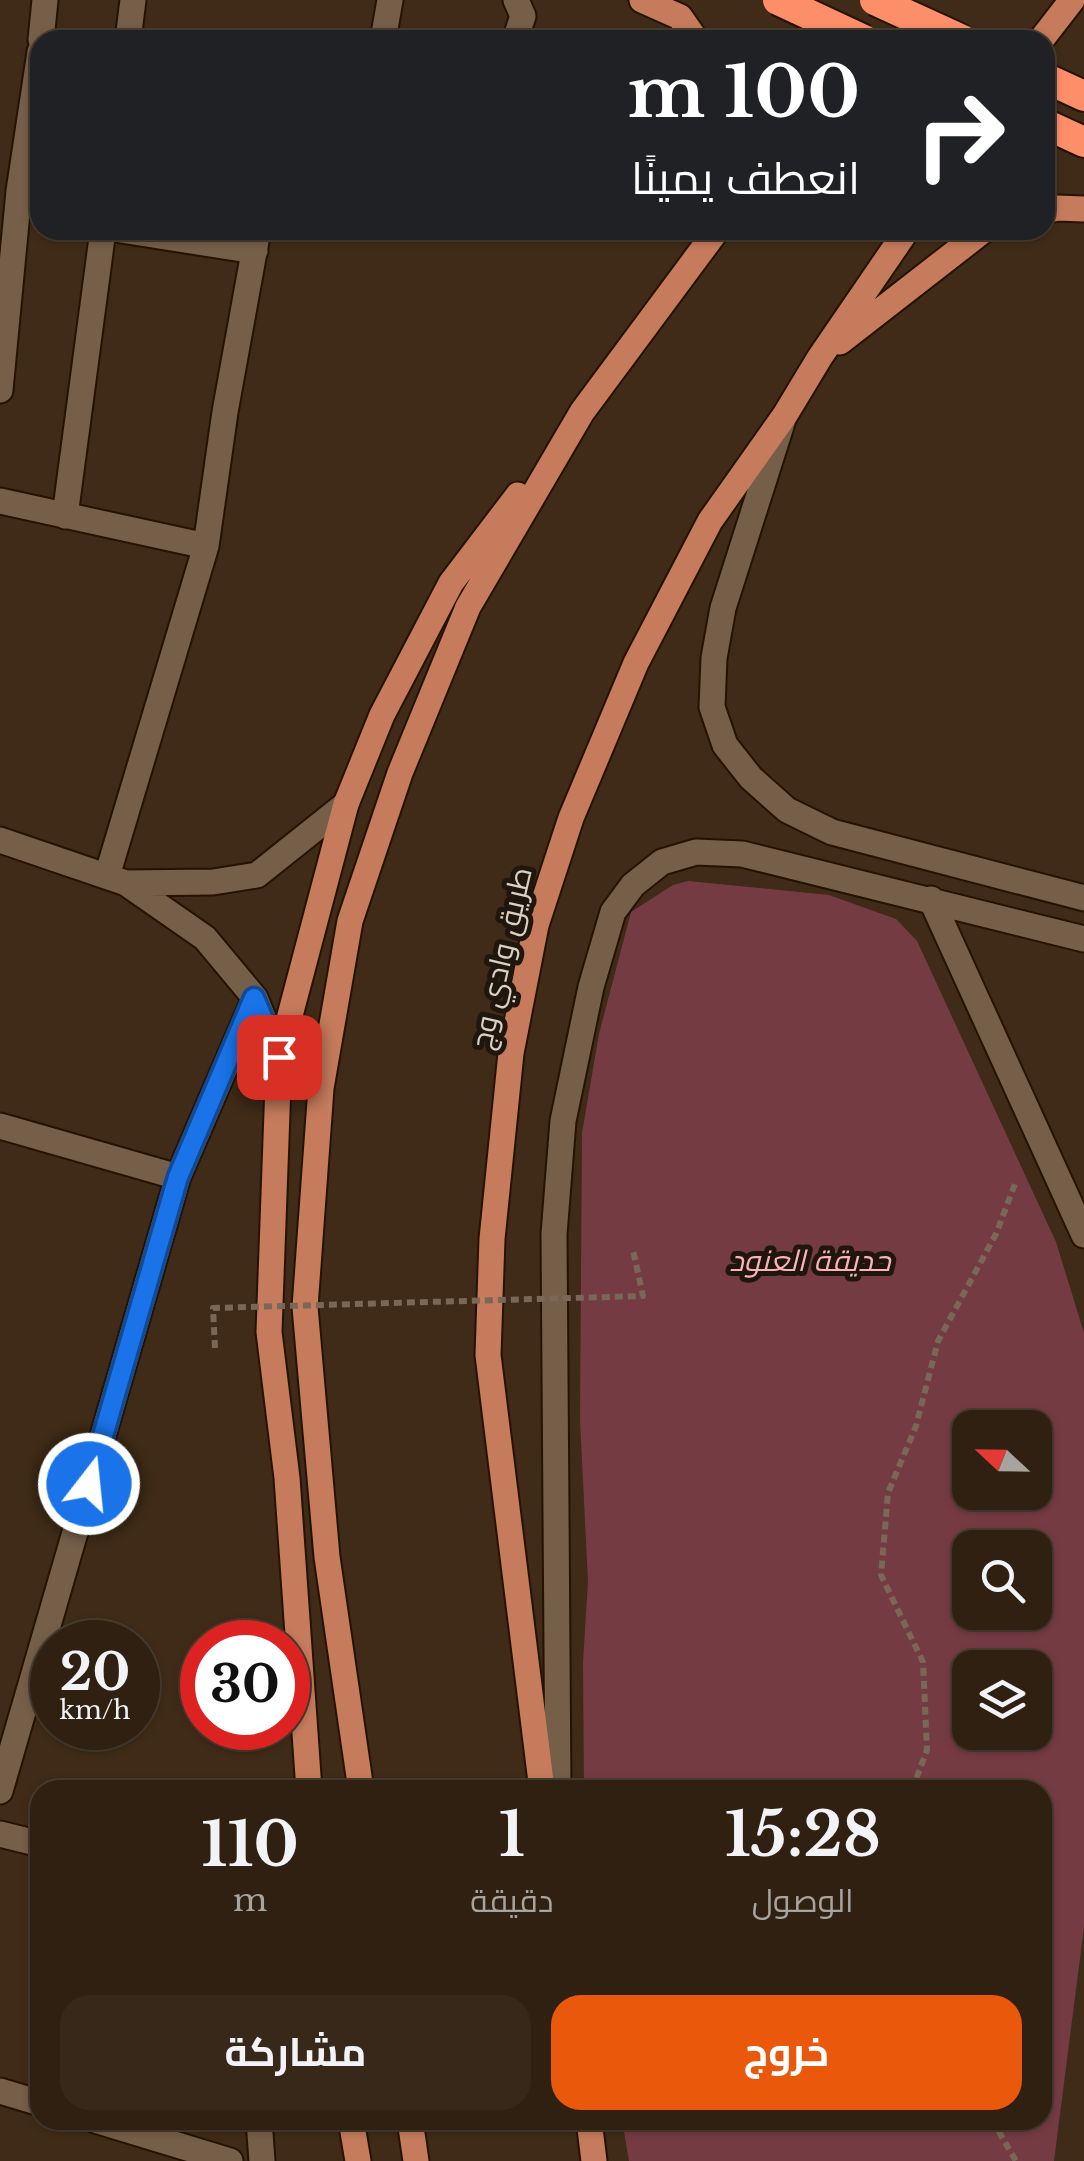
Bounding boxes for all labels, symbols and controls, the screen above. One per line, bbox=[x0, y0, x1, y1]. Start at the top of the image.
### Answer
text: 100 m bbox=[628, 49, 860, 136]
icon: right bbox=[895, 70, 1025, 200]
text: انعطف يمينًا bbox=[631, 150, 860, 206]
street label: طريق وادي وج bbox=[462, 864, 545, 1054]
pin bbox=[237, 1015, 322, 1100]
icon: arrive bbox=[252, 1030, 307, 1085]
park label: حديقة العنود bbox=[729, 1242, 892, 1279]
north arrow bbox=[952, 1410, 1052, 1510]
map controls bbox=[952, 1410, 1052, 1750]
position arrow bbox=[37, 1432, 141, 1536]
button: search bbox=[952, 1530, 1052, 1630]
speed limit sign: 30 bbox=[180, 1620, 310, 1750]
text: 20 bbox=[60, 1641, 130, 1704]
button: layers bbox=[952, 1650, 1052, 1750]
text: km/h bbox=[60, 1695, 130, 1726]
text: 1 bbox=[499, 1798, 525, 1872]
text: 15:28 bbox=[725, 1798, 881, 1872]
text: 110 bbox=[201, 1808, 299, 1882]
text: m bbox=[233, 1880, 267, 1920]
text: دقيقة bbox=[470, 1881, 553, 1921]
text: الوصول bbox=[752, 1881, 854, 1921]
button: مشاركة bbox=[60, 1995, 531, 2110]
button: خروج bbox=[551, 1995, 1022, 2110]

